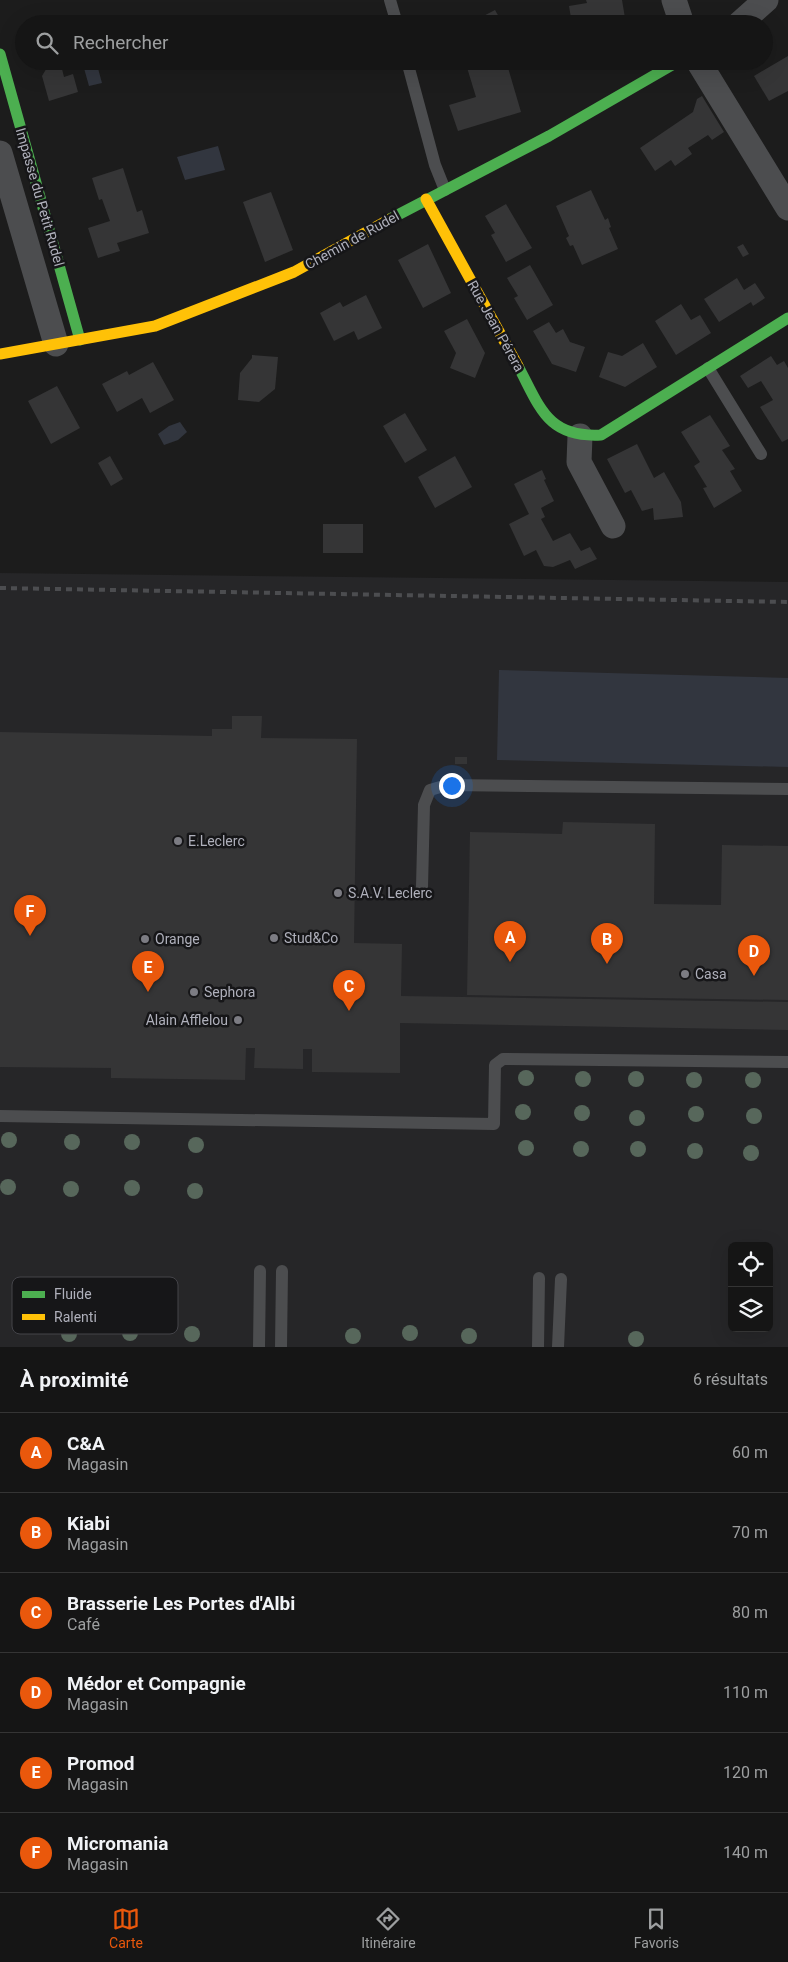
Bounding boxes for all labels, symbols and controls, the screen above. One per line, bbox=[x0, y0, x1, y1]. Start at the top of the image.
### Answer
search box bbox=[15, 15, 773, 70]
icon: search bbox=[33, 29, 61, 57]
text: Rechercher bbox=[73, 31, 168, 54]
street label: Impasse du Petit Rudel bbox=[13, 126, 67, 268]
street label: Chemin de Rudel bbox=[302, 208, 402, 272]
street label: Rue Jean Pérera bbox=[464, 278, 528, 374]
your location bbox=[439, 773, 465, 799]
place label: E.Leclerc bbox=[188, 833, 245, 849]
marker: E.Leclerc bbox=[172, 835, 184, 847]
place label: S.A.V. Leclerc bbox=[348, 885, 432, 901]
marker: S.A.V. Leclerc bbox=[332, 887, 344, 899]
pin: F bbox=[14, 895, 46, 936]
pin: A bbox=[494, 921, 526, 962]
pin: B bbox=[591, 923, 623, 964]
place label: Stud&Co bbox=[284, 930, 338, 946]
place label: Orange bbox=[155, 931, 200, 947]
marker: Stud&Co bbox=[268, 932, 280, 944]
marker: Orange bbox=[139, 933, 151, 945]
pin: D bbox=[738, 935, 770, 976]
pin: E bbox=[132, 951, 164, 992]
place label: Casa bbox=[695, 966, 727, 982]
marker: Casa bbox=[679, 968, 691, 980]
pin: C bbox=[333, 970, 365, 1011]
place label: Sephora bbox=[204, 984, 255, 1000]
marker: Sephora bbox=[188, 986, 200, 998]
place label: Alain Afflelou bbox=[146, 1012, 228, 1028]
marker: Alain Afflelou bbox=[232, 1014, 244, 1026]
map controls bbox=[728, 1242, 773, 1332]
button: locate bbox=[728, 1242, 773, 1287]
legend bbox=[12, 1277, 178, 1334]
text: Fluide bbox=[54, 1286, 92, 1302]
button: layers bbox=[728, 1287, 773, 1332]
text: Ralenti bbox=[54, 1309, 97, 1325]
text: À proximité bbox=[20, 1368, 129, 1392]
text: 6 résultats bbox=[693, 1370, 768, 1389]
text: C&A bbox=[67, 1432, 105, 1455]
text: A bbox=[31, 1443, 41, 1462]
text: 60 m bbox=[732, 1443, 768, 1462]
text: Magasin bbox=[67, 1455, 128, 1474]
text: Kiabi bbox=[67, 1512, 110, 1535]
text: B bbox=[31, 1523, 41, 1542]
text: 70 m bbox=[732, 1523, 768, 1542]
text: Magasin bbox=[67, 1535, 128, 1554]
text: Brasserie Les Portes d'Albi bbox=[67, 1592, 295, 1615]
text: C bbox=[31, 1603, 41, 1622]
text: 80 m bbox=[732, 1603, 768, 1622]
text: Café bbox=[67, 1615, 100, 1634]
text: Médor et Compagnie bbox=[67, 1672, 246, 1695]
text: D bbox=[31, 1683, 41, 1702]
text: 110 m bbox=[723, 1683, 768, 1702]
text: Magasin bbox=[67, 1695, 128, 1714]
text: Promod bbox=[67, 1752, 135, 1775]
text: E bbox=[32, 1763, 41, 1782]
text: 120 m bbox=[723, 1763, 768, 1782]
text: Magasin bbox=[67, 1775, 128, 1794]
text: Micromania bbox=[67, 1832, 168, 1855]
text: F bbox=[32, 1843, 40, 1862]
text: 140 m bbox=[723, 1843, 768, 1862]
text: Magasin bbox=[67, 1855, 128, 1874]
tab: Carte bbox=[109, 1905, 143, 1951]
tab: Itinéraire bbox=[361, 1905, 416, 1951]
tab: Favoris bbox=[634, 1905, 679, 1951]

